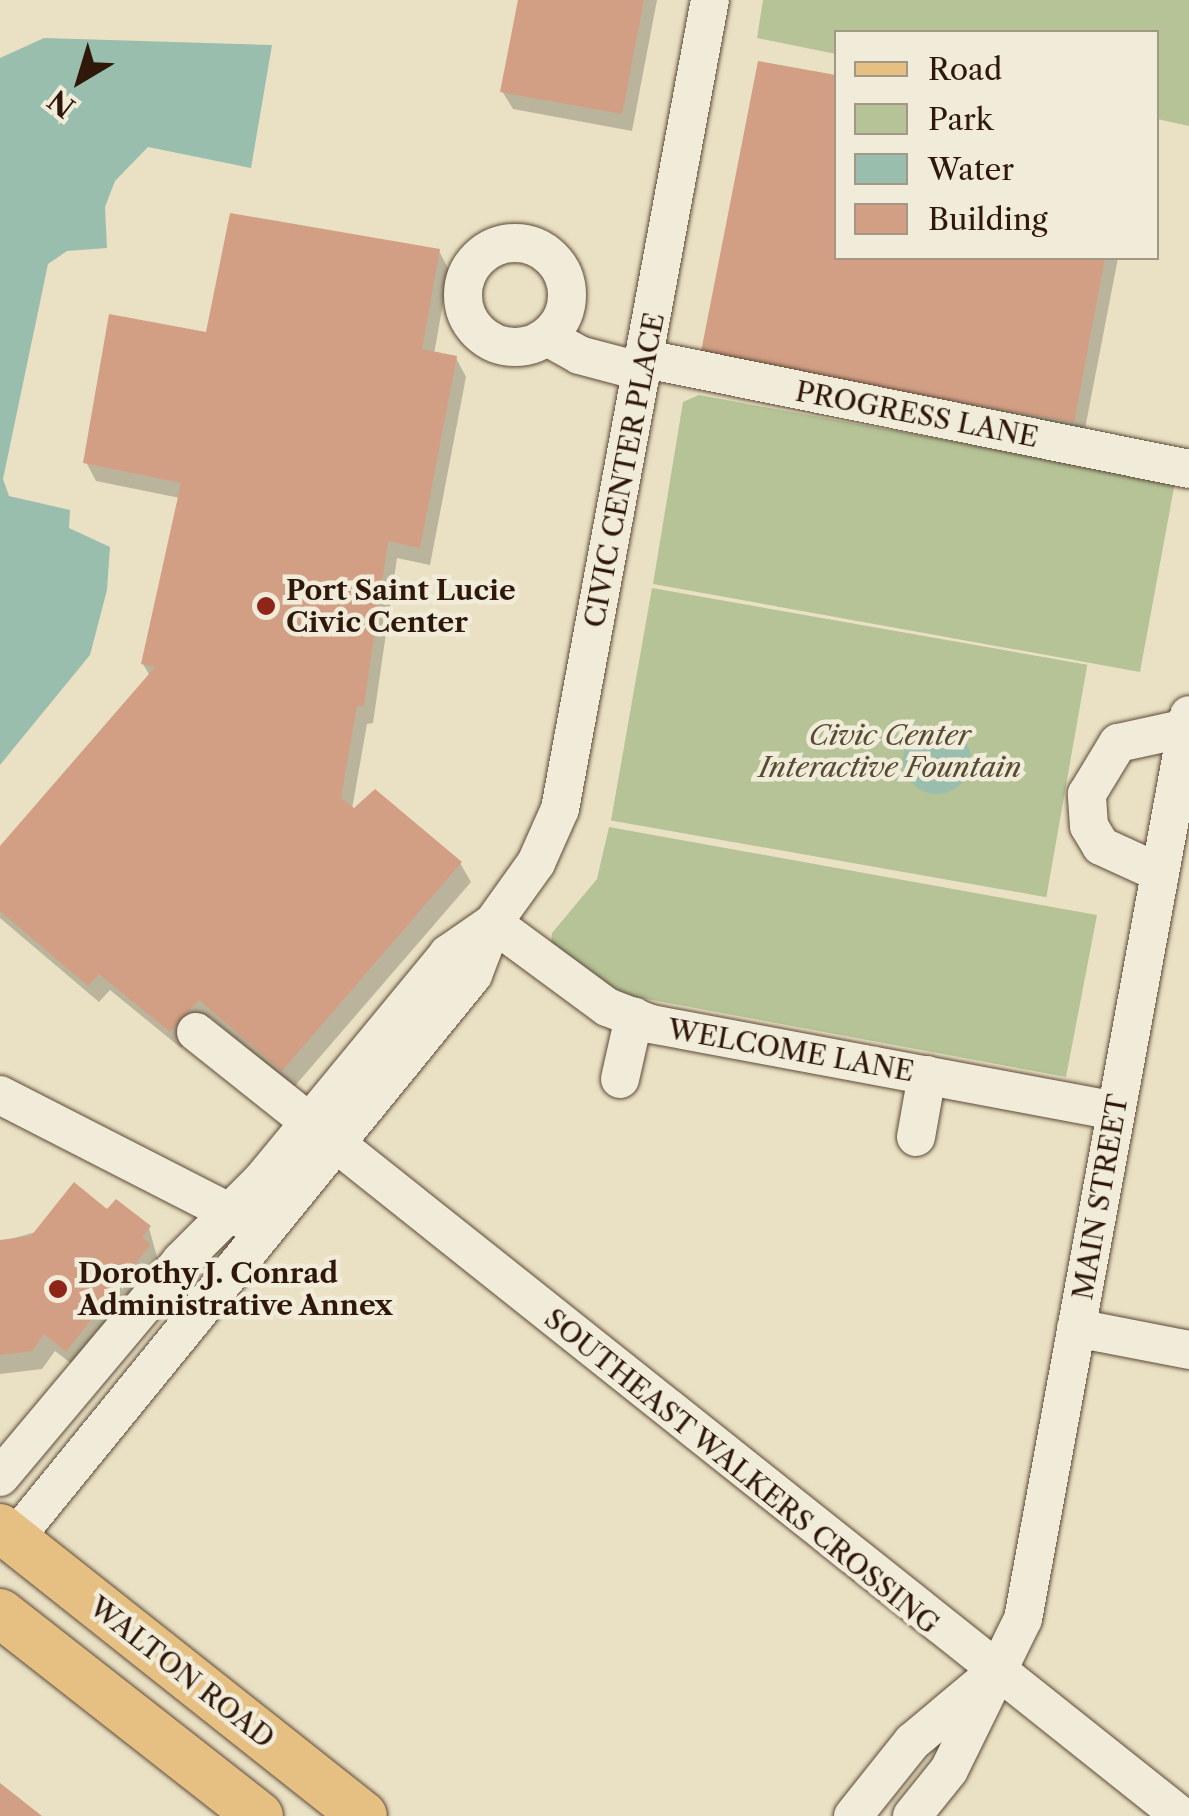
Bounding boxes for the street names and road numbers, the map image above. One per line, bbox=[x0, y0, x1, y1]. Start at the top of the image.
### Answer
street label: CIVIC CENTER PLACE bbox=[577, 309, 671, 631]
street label: PROGRESS LANE bbox=[793, 374, 1041, 454]
street label: WELCOME LANE bbox=[665, 1012, 917, 1088]
street label: MAIN STREET bbox=[1065, 1092, 1135, 1302]
street label: SOUTHEAST WALKERS CROSSING bbox=[537, 1301, 947, 1641]
street label: WALTON ROAD bbox=[83, 1589, 281, 1755]

